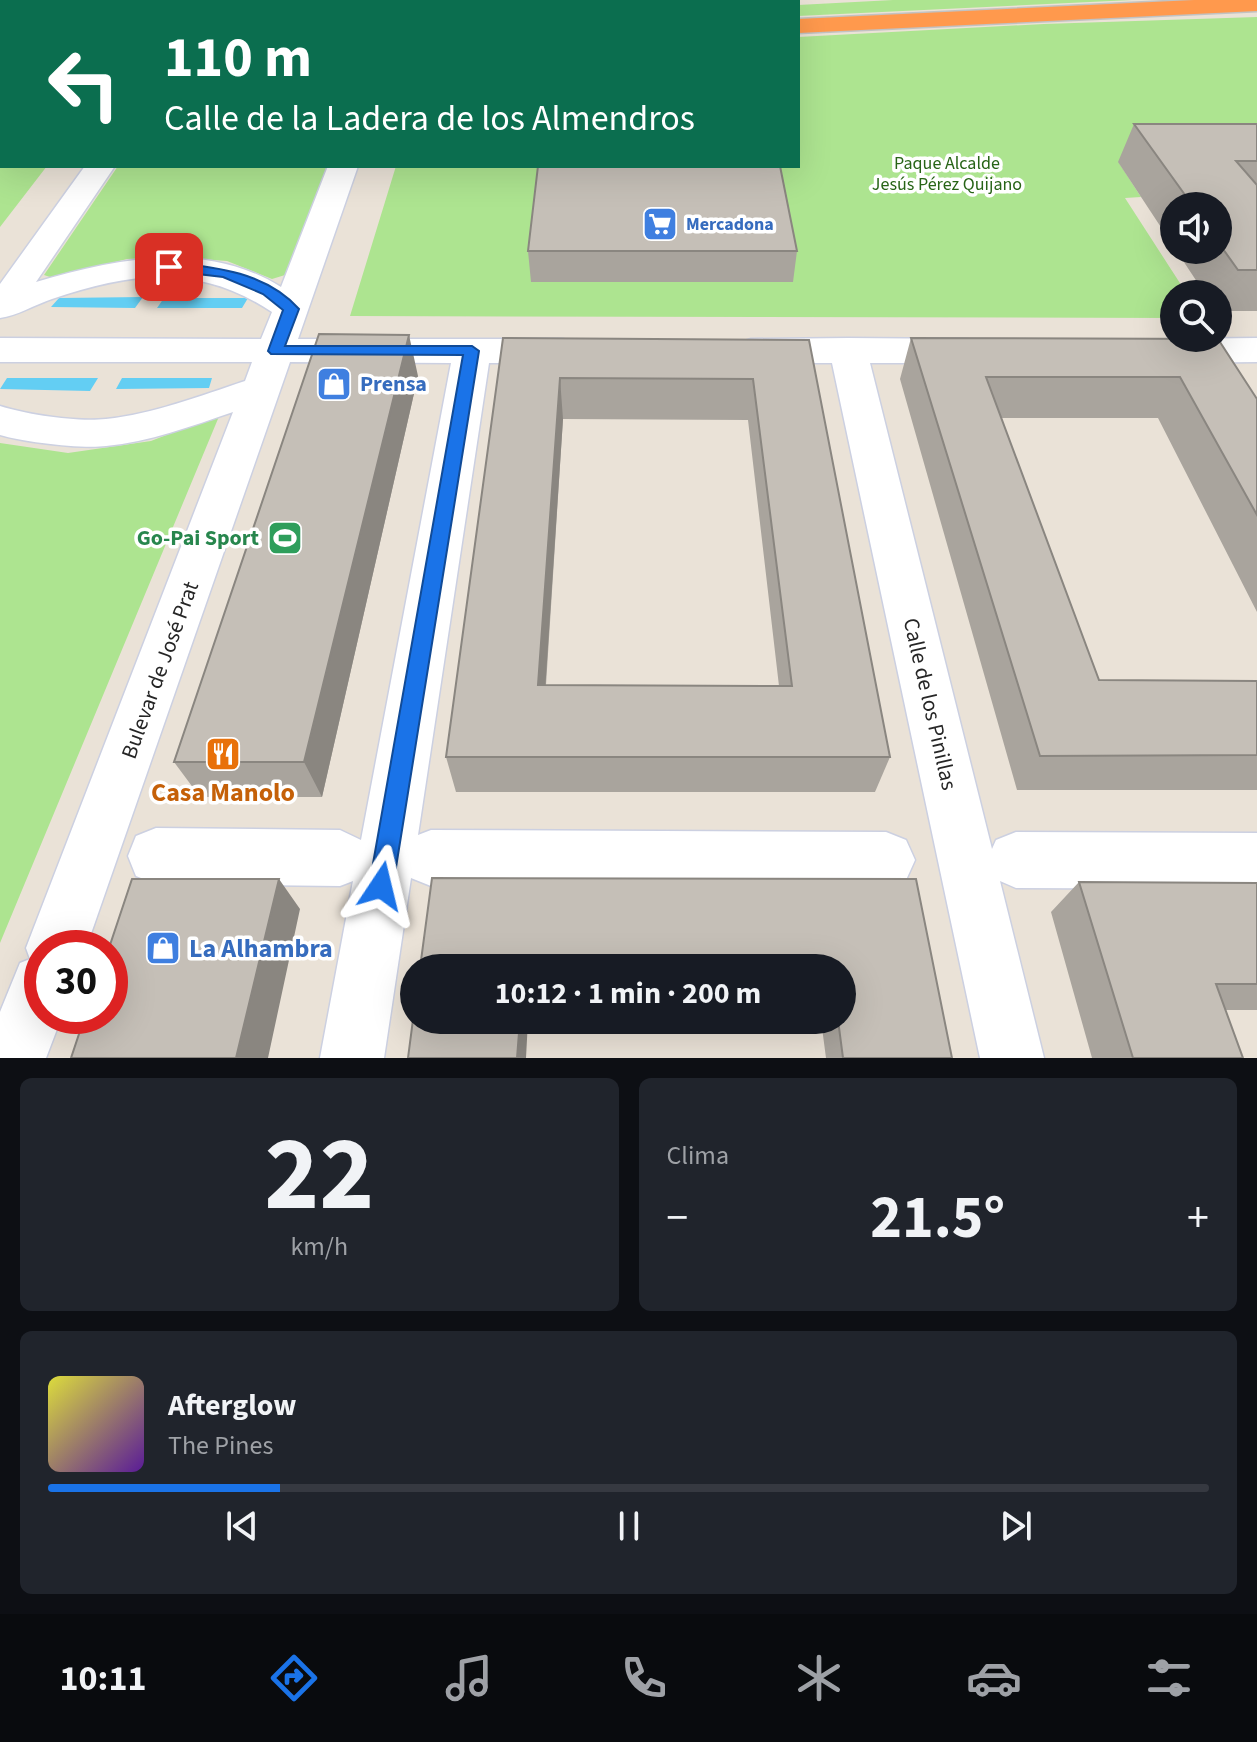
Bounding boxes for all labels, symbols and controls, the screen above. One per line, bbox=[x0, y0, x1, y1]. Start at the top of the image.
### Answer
text: 110 m bbox=[164, 19, 312, 98]
icon: left bbox=[32, 32, 136, 136]
text: Calle de la Ladera de los Almendros bbox=[164, 93, 695, 144]
park label: Paque Alcalde Jesús Pérez Quijano bbox=[872, 151, 1022, 197]
map controls bbox=[1160, 192, 1232, 352]
button: sound bbox=[1160, 192, 1232, 264]
supermarket icon: Mercadona bbox=[641, 205, 679, 243]
place label: Mercadona bbox=[686, 212, 774, 237]
pin bbox=[135, 233, 203, 301]
icon: arrive bbox=[147, 245, 191, 289]
button: search bbox=[1160, 280, 1232, 352]
shop icon: Prensa bbox=[315, 365, 353, 403]
place label: Prensa bbox=[360, 368, 427, 400]
sports icon: Go-Pai Sport bbox=[266, 519, 304, 557]
place label: Go-Pai Sport bbox=[137, 522, 260, 554]
street label: Bulevar de José Prat bbox=[113, 576, 207, 763]
street label: Calle de los Pinillas bbox=[895, 615, 965, 793]
restaurant icon: Casa Manolo bbox=[204, 735, 242, 773]
place label: Casa Manolo bbox=[151, 774, 295, 811]
position arrow bbox=[339, 844, 423, 928]
shop icon: La Alhambra bbox=[144, 929, 182, 967]
speed limit sign: 30 bbox=[24, 930, 128, 1034]
place label: La Alhambra bbox=[189, 930, 333, 967]
text: 10:12 · 1 min · 200 m bbox=[495, 972, 761, 1015]
text: 22 bbox=[264, 1102, 374, 1250]
text: Clima bbox=[667, 1137, 729, 1174]
text: 21.5° bbox=[870, 1176, 1005, 1261]
text: − bbox=[667, 1187, 688, 1250]
text: + bbox=[1187, 1187, 1209, 1250]
text: km/h bbox=[290, 1228, 348, 1265]
text: Afterglow bbox=[168, 1384, 296, 1427]
text: The Pines bbox=[168, 1427, 273, 1464]
icon: previous bbox=[220, 1504, 264, 1548]
icon: pause bbox=[607, 1504, 651, 1548]
icon: next bbox=[994, 1504, 1038, 1548]
icon: directions bbox=[266, 1650, 322, 1706]
icon: music bbox=[441, 1650, 497, 1706]
icon: phone bbox=[616, 1650, 672, 1706]
icon: climate bbox=[791, 1650, 847, 1706]
icon: car bbox=[966, 1650, 1022, 1706]
icon: filters bbox=[1141, 1650, 1197, 1706]
text: 10:11 bbox=[60, 1653, 146, 1704]

